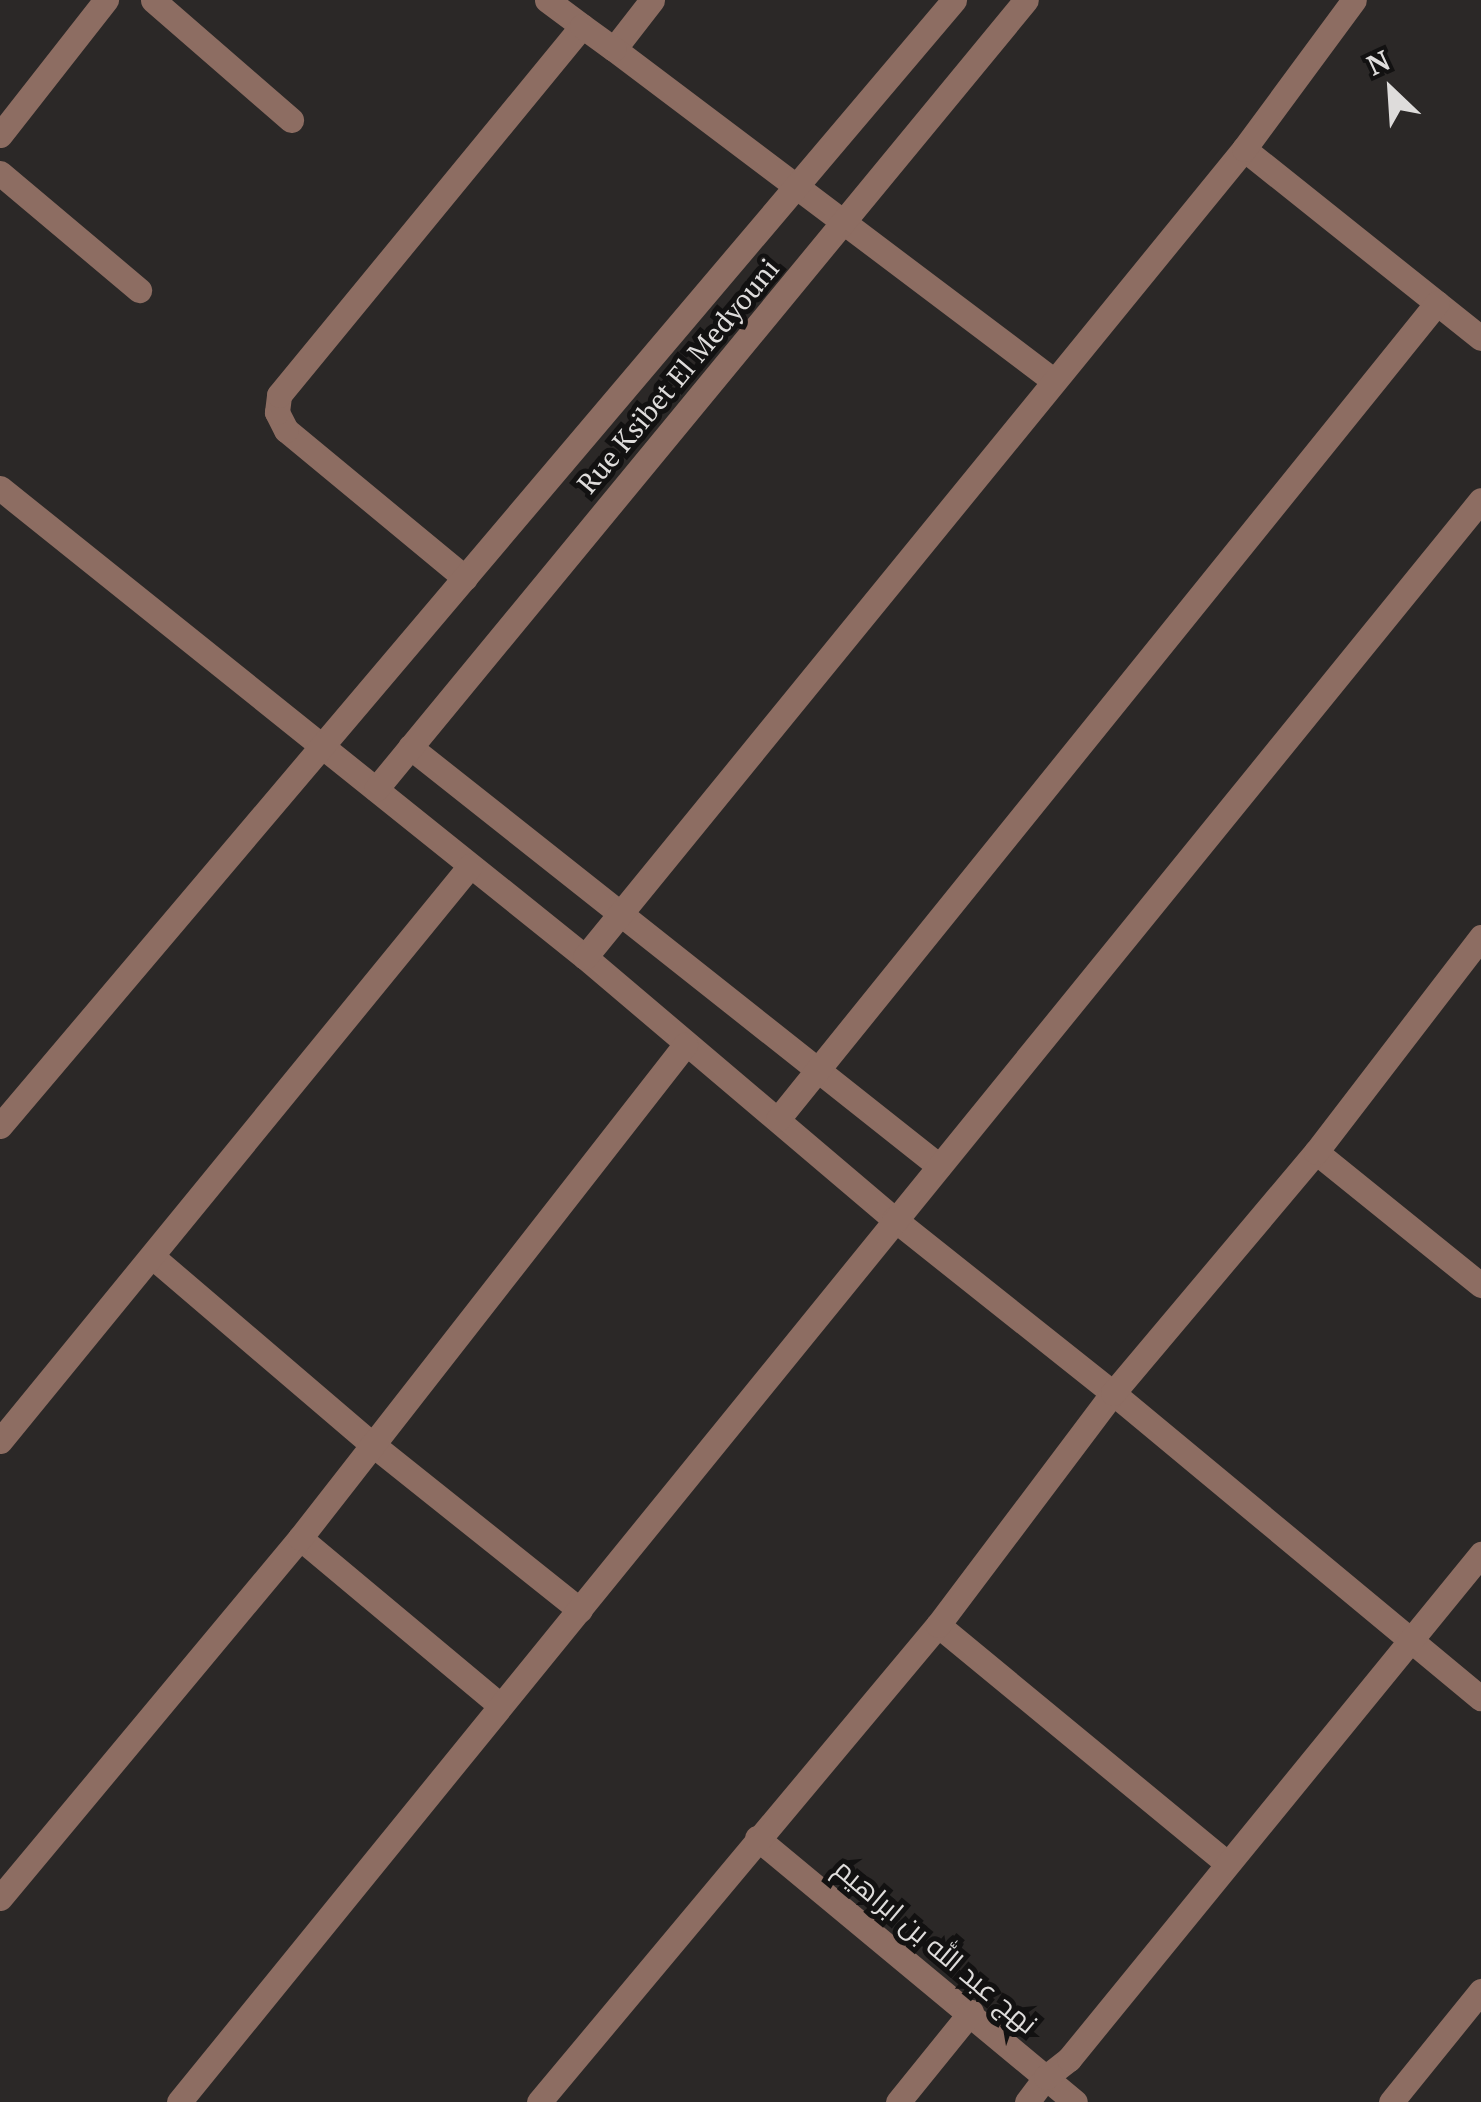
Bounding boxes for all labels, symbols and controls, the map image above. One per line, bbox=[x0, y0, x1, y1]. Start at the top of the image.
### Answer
north arrow bbox=[1341, 40, 1441, 140]
text: N bbox=[1361, 41, 1396, 84]
street label: Rue Ksibet El Medyouni bbox=[570, 252, 786, 500]
street label: نهج عبد الله بن ابراهيم bbox=[828, 1851, 1044, 2041]

